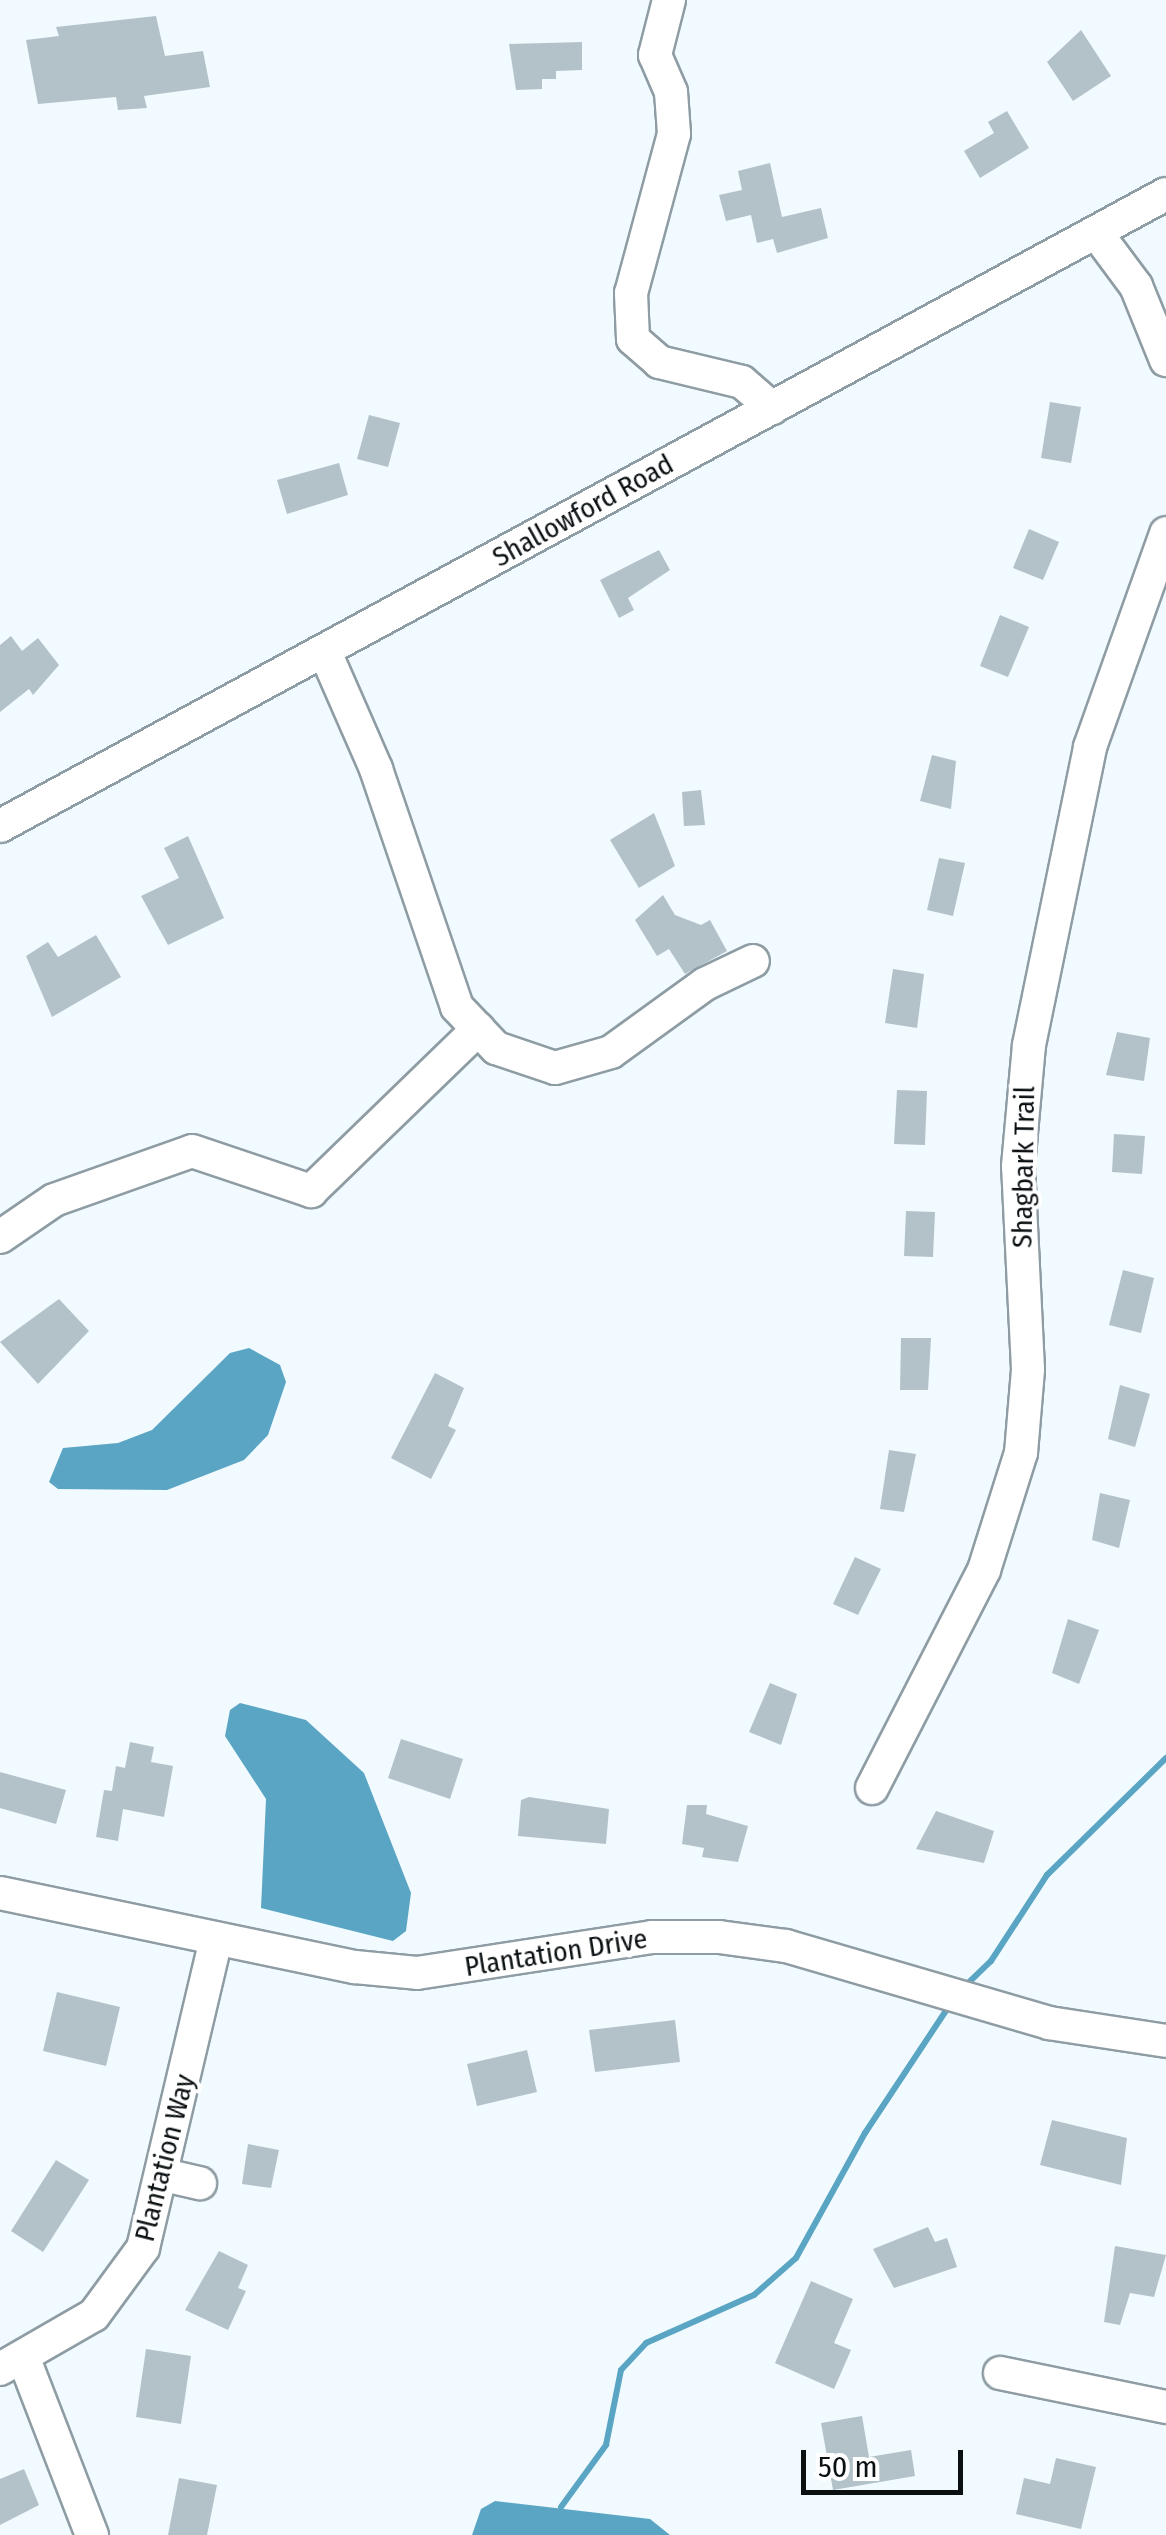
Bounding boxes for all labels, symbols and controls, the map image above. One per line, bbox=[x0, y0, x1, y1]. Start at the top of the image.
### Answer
street label: Shallowford Road bbox=[487, 447, 679, 575]
street label: Shagbark Trail bbox=[1006, 1086, 1042, 1248]
street label: Plantation Drive bbox=[462, 1922, 650, 1984]
street label: Plantation Way bbox=[128, 2071, 202, 2245]
scale bar bbox=[806, 2430, 968, 2492]
text: 50 m bbox=[818, 2449, 878, 2485]

